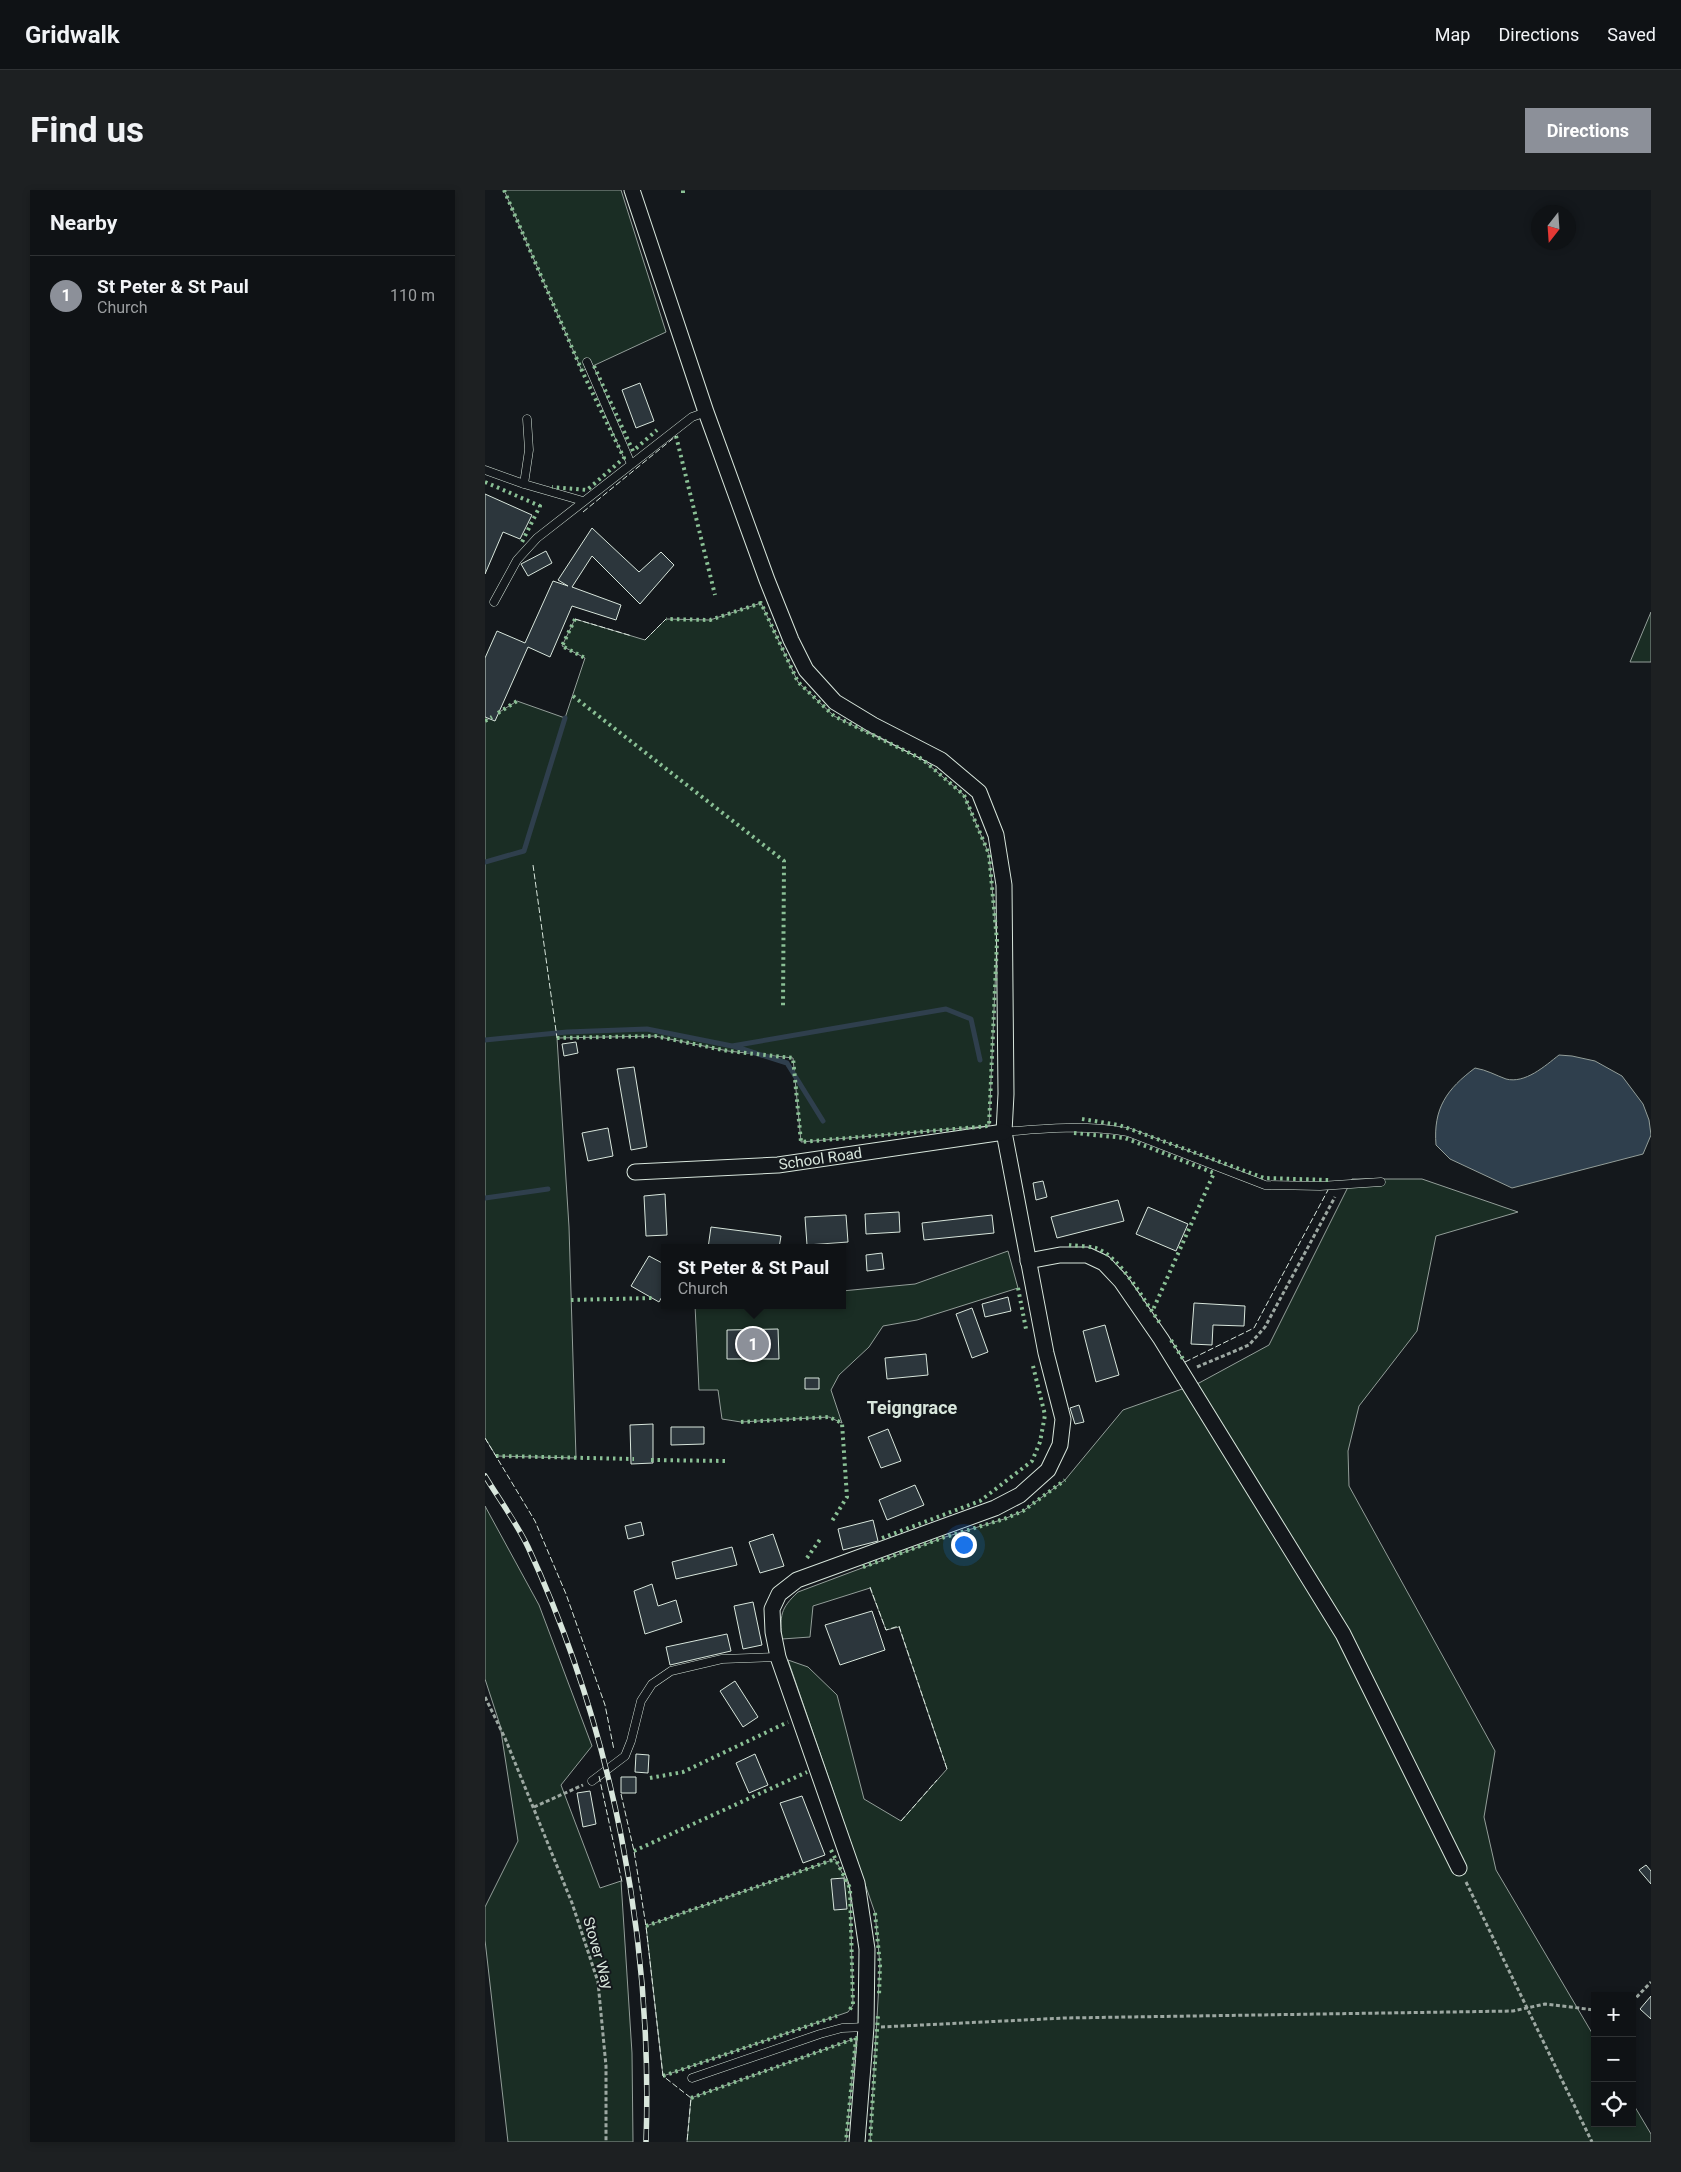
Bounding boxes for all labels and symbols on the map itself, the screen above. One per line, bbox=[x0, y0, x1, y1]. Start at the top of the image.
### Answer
north arrow bbox=[1531, 205, 1576, 250]
street label: School Road bbox=[778, 1144, 863, 1174]
pin: 1 bbox=[737, 1325, 769, 1363]
district label: Teigngrace bbox=[867, 1397, 958, 1418]
your location bbox=[951, 1532, 977, 1558]
street label: Stover Way bbox=[579, 1915, 617, 1991]

